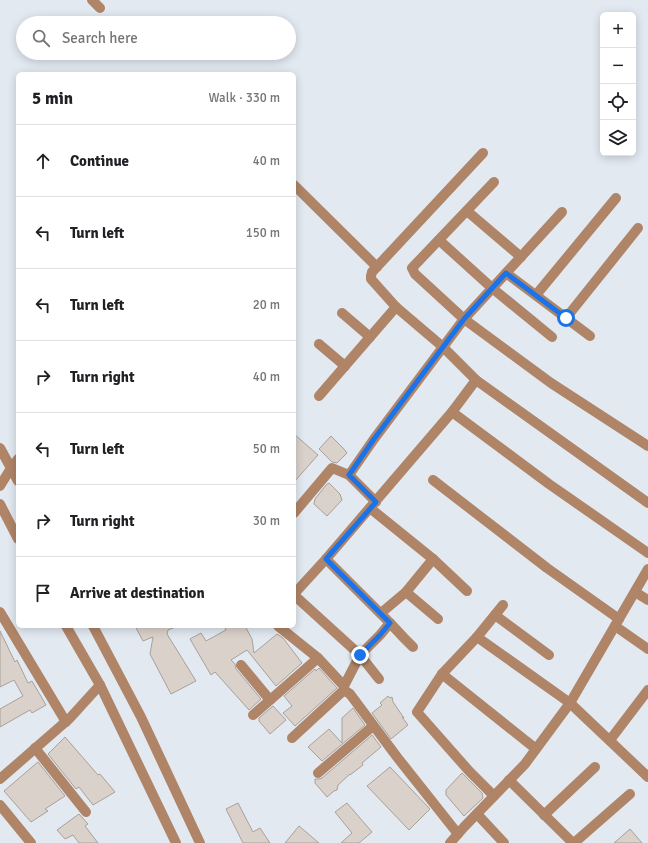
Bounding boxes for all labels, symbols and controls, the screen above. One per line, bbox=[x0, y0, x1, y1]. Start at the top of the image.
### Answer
map controls bbox=[600, 12, 636, 156]
button: + bbox=[600, 12, 636, 48]
search box bbox=[16, 16, 296, 60]
icon: search bbox=[30, 27, 52, 49]
text: Search here bbox=[62, 29, 138, 47]
button: − bbox=[600, 48, 636, 84]
button: locate bbox=[600, 84, 636, 120]
text: 5 min bbox=[32, 88, 73, 109]
text: Walk · 330 m bbox=[209, 90, 280, 106]
button: layers bbox=[600, 120, 636, 156]
icon: ahead bbox=[32, 150, 54, 172]
text: Continue bbox=[70, 152, 129, 170]
text: 40 m bbox=[253, 153, 280, 169]
icon: left bbox=[32, 222, 54, 244]
text: Turn left bbox=[70, 224, 124, 242]
text: 150 m bbox=[246, 225, 280, 241]
icon: left bbox=[32, 294, 54, 316]
text: Turn left bbox=[70, 296, 124, 314]
text: 20 m bbox=[253, 297, 280, 313]
route start bbox=[557, 309, 575, 327]
icon: right bbox=[32, 366, 54, 388]
text: Turn right bbox=[70, 368, 135, 386]
text: 40 m bbox=[253, 369, 280, 385]
icon: left bbox=[32, 438, 54, 460]
text: Turn left bbox=[70, 440, 124, 458]
text: 50 m bbox=[253, 441, 280, 457]
icon: right bbox=[32, 510, 54, 532]
text: Turn right bbox=[70, 512, 135, 530]
text: 30 m bbox=[253, 513, 280, 529]
icon: arrive bbox=[32, 582, 54, 604]
text: Arrive at destination bbox=[70, 584, 205, 602]
route end bbox=[351, 646, 369, 664]

